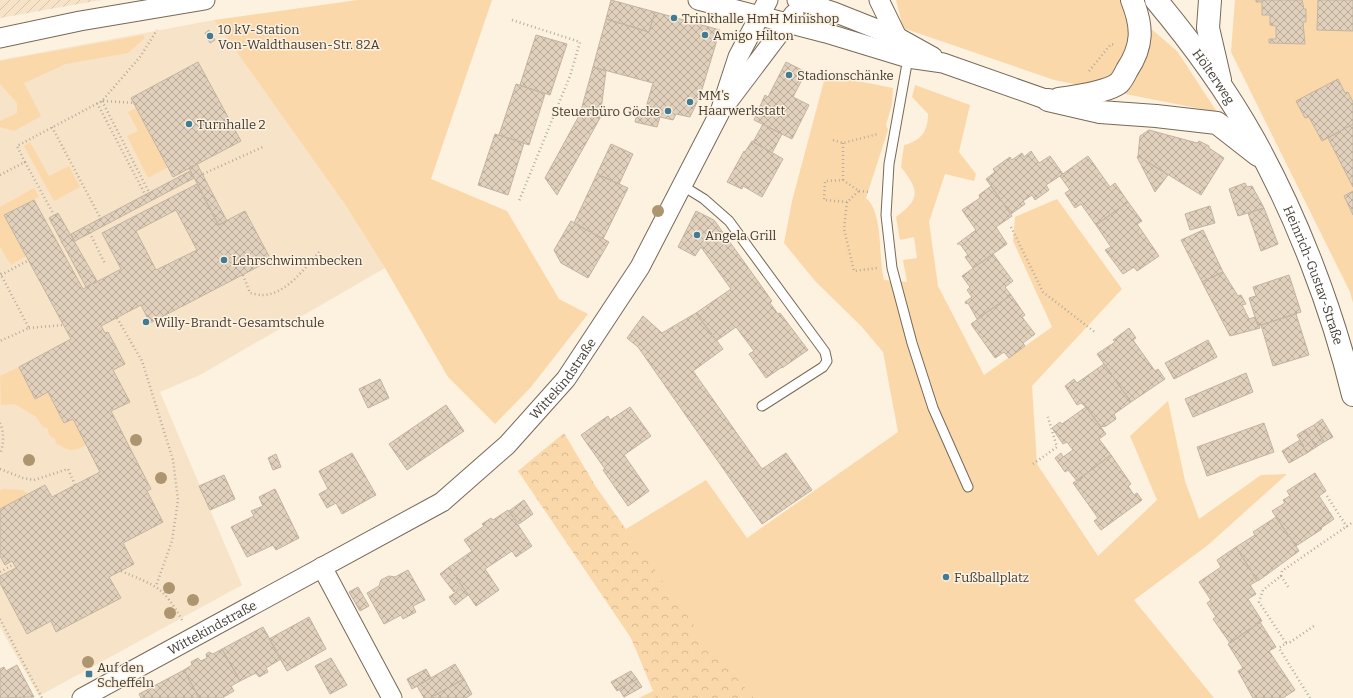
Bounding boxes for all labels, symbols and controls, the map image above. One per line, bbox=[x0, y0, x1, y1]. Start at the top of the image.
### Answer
place label: Trinkhalle HmH Minishop bbox=[682, 11, 840, 26]
marker: Trinkhalle HmH Minishop bbox=[669, 13, 679, 23]
place label: 10 kV-Station Von-Waldthausen-Str. 82A bbox=[218, 22, 380, 52]
place label: Amigo Hilton bbox=[713, 28, 794, 43]
marker: Amigo Hilton bbox=[700, 30, 710, 40]
marker: 10 kV-Station Von-Waldthausen-Str. 82A bbox=[205, 31, 215, 41]
street label: Hölterweg bbox=[1190, 46, 1238, 107]
place label: Stadionschänke bbox=[797, 68, 894, 83]
marker: Stadionschänke bbox=[784, 70, 794, 80]
place label: MM’s Haarwerkstatt bbox=[698, 88, 786, 118]
marker: MM’s Haarwerkstatt bbox=[685, 97, 695, 107]
place label: Steuerbüro Göcke bbox=[551, 104, 660, 119]
marker: Steuerbüro Göcke bbox=[663, 106, 673, 116]
place label: Turnhalle 2 bbox=[197, 117, 266, 132]
marker: Turnhalle 2 bbox=[184, 119, 194, 129]
street label: Heinrich-Gustav-Straße bbox=[1281, 203, 1346, 346]
place label: Angela Grill bbox=[705, 228, 776, 243]
marker: Angela Grill bbox=[692, 230, 702, 240]
place label: Lehrschwimmbecken bbox=[232, 253, 363, 268]
marker: Lehrschwimmbecken bbox=[219, 255, 229, 265]
place label: Willy-Brandt-Gesamtschule bbox=[154, 315, 324, 330]
marker: Willy-Brandt-Gesamtschule bbox=[141, 317, 151, 327]
street label: Wittekindstraße bbox=[526, 335, 598, 422]
place label: Fußballplatz bbox=[954, 570, 1029, 585]
marker: Fußballplatz bbox=[941, 572, 951, 582]
street label: Wittekindstraße bbox=[165, 597, 259, 657]
place label: Auf den Scheffeln bbox=[97, 660, 155, 690]
marker: Auf den Scheffeln bbox=[84, 669, 94, 679]

